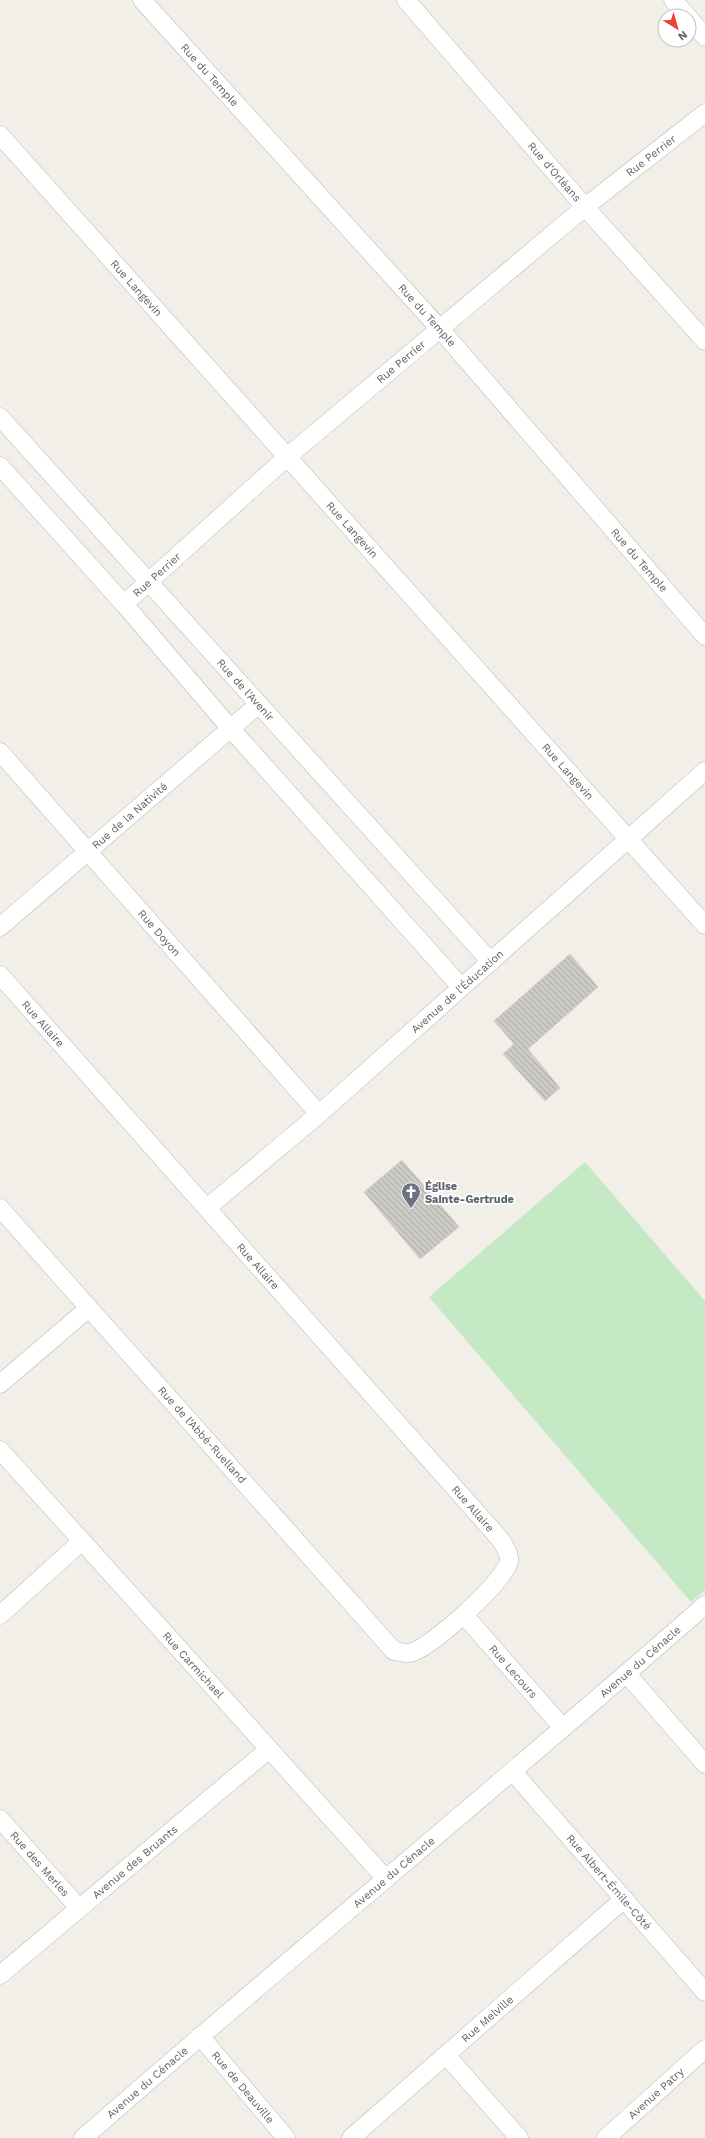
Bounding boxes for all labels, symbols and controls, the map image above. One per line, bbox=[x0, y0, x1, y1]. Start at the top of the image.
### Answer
north arrow bbox=[657, 8, 697, 48]
text: N bbox=[676, 28, 690, 43]
street label: Rue du Temple bbox=[178, 41, 242, 109]
street label: Rue Perrier bbox=[623, 132, 679, 179]
street label: Rue d'Orléans bbox=[525, 139, 584, 204]
street label: Rue Langevin bbox=[108, 257, 165, 319]
street label: Rue du Temple bbox=[396, 281, 459, 349]
street label: Rue Perrier bbox=[374, 337, 428, 386]
street label: Rue Langevin bbox=[324, 499, 381, 561]
street label: Rue du Temple bbox=[608, 525, 670, 595]
street label: Rue Perrier bbox=[130, 549, 184, 599]
street label: Rue de l'Avenir bbox=[214, 656, 277, 724]
street label: Rue Langevin bbox=[539, 741, 597, 802]
street label: Rue de la Nativité bbox=[89, 779, 170, 852]
street label: Rue Doyon bbox=[135, 907, 183, 959]
street label: Avenue de l'Éducation bbox=[408, 947, 506, 1036]
street label: Rue Allaire bbox=[19, 998, 67, 1049]
place label: Église Sainte-Gertrude bbox=[425, 1180, 514, 1206]
church icon: Église Sainte-Gertrude bbox=[400, 1181, 422, 1209]
street label: Rue Allaire bbox=[234, 1240, 282, 1292]
street label: Rue de l'Abbé-Ruelland bbox=[155, 1384, 249, 1486]
street label: Rue Allaire bbox=[449, 1483, 497, 1534]
street label: Avenue du Cénacle bbox=[597, 1623, 683, 1700]
street label: Rue Carmichael bbox=[160, 1629, 227, 1701]
street label: Rue Lecours bbox=[487, 1642, 540, 1701]
street label: Avenue des Bruants bbox=[89, 1822, 180, 1901]
street label: Rue des Merles bbox=[8, 1829, 72, 1899]
street label: Rue Albert-Émile-Côté bbox=[564, 1832, 654, 1932]
street label: Avenue du Cénacle bbox=[350, 1834, 437, 1910]
street label: Rue Melville bbox=[459, 1993, 516, 2045]
street label: Avenue du Cénacle bbox=[104, 2044, 190, 2121]
street label: Rue de Deauville bbox=[209, 2049, 277, 2126]
street label: Avenue Patry bbox=[625, 2065, 687, 2122]

